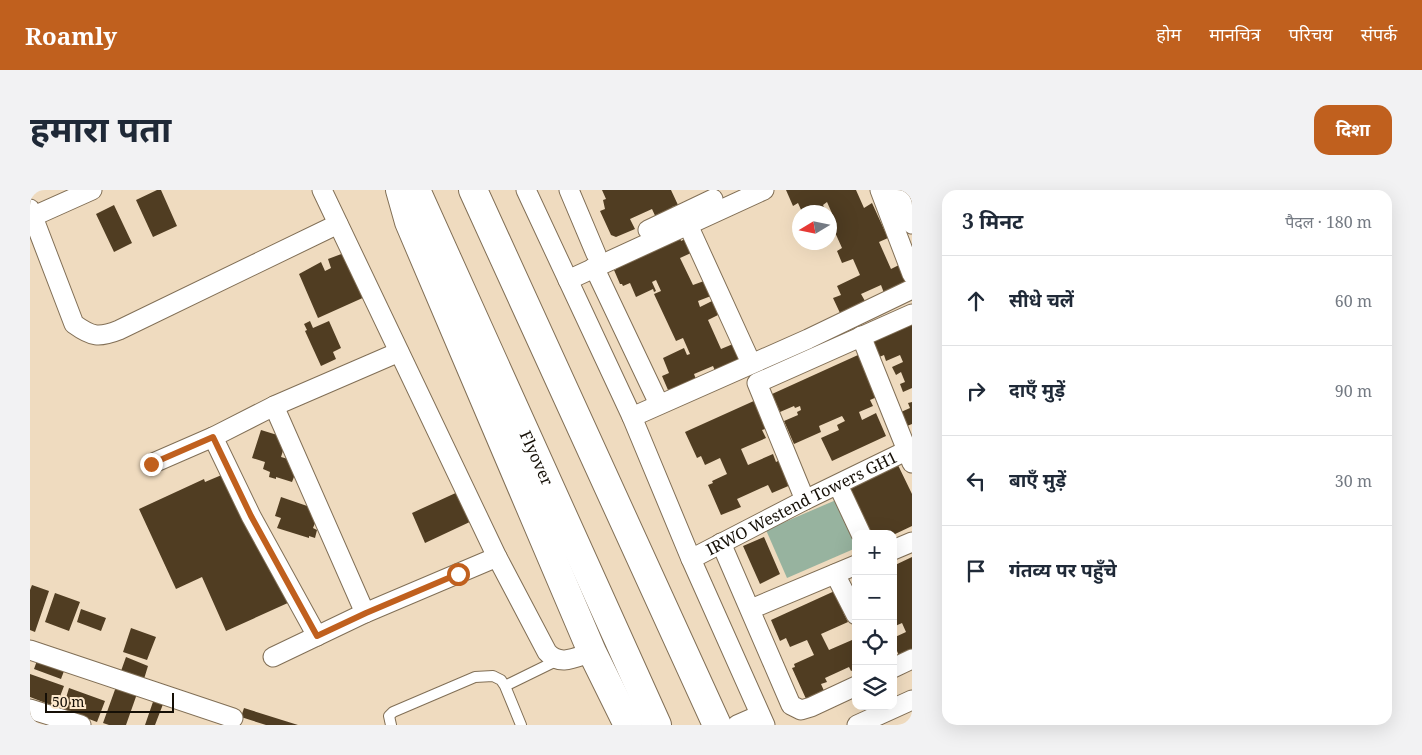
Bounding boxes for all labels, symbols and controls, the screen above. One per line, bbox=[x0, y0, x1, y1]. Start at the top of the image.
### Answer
text: Roamly bbox=[25, 19, 117, 52]
text: होम bbox=[1156, 22, 1181, 46]
text: मानचित्र bbox=[1209, 22, 1261, 46]
text: परिचय bbox=[1289, 22, 1333, 46]
text: संपर्क bbox=[1361, 22, 1397, 46]
text: हमारा पता bbox=[30, 105, 171, 152]
button: दिशा bbox=[1314, 105, 1392, 155]
north arrow bbox=[792, 205, 837, 250]
text: 3 मिनट bbox=[962, 207, 1023, 235]
text: पैदल · 180 m bbox=[1285, 211, 1372, 233]
icon: ahead bbox=[962, 287, 990, 315]
text: सीधे चलें bbox=[1009, 287, 1074, 313]
text: 60 m bbox=[1335, 290, 1372, 312]
icon: right bbox=[962, 377, 990, 405]
text: दाएँ मुड़ें bbox=[1009, 377, 1065, 403]
text: 90 m bbox=[1335, 380, 1372, 402]
street label: Flyover bbox=[515, 427, 559, 489]
street label: IRWO Westend Towers GH1 bbox=[702, 446, 901, 560]
route end bbox=[140, 453, 163, 476]
icon: left bbox=[962, 467, 990, 495]
text: बाएँ मुड़ें bbox=[1009, 467, 1066, 493]
text: 30 m bbox=[1335, 470, 1372, 492]
map controls bbox=[852, 530, 897, 710]
button: + bbox=[852, 530, 897, 575]
icon: arrive bbox=[962, 557, 990, 585]
text: गंतव्य पर पहुँचे bbox=[1009, 557, 1117, 583]
route start bbox=[447, 563, 470, 586]
button: − bbox=[852, 575, 897, 620]
button: locate bbox=[852, 620, 897, 665]
button: layers bbox=[852, 665, 897, 710]
scale bar bbox=[45, 690, 174, 713]
text: 50 m bbox=[52, 692, 85, 711]

